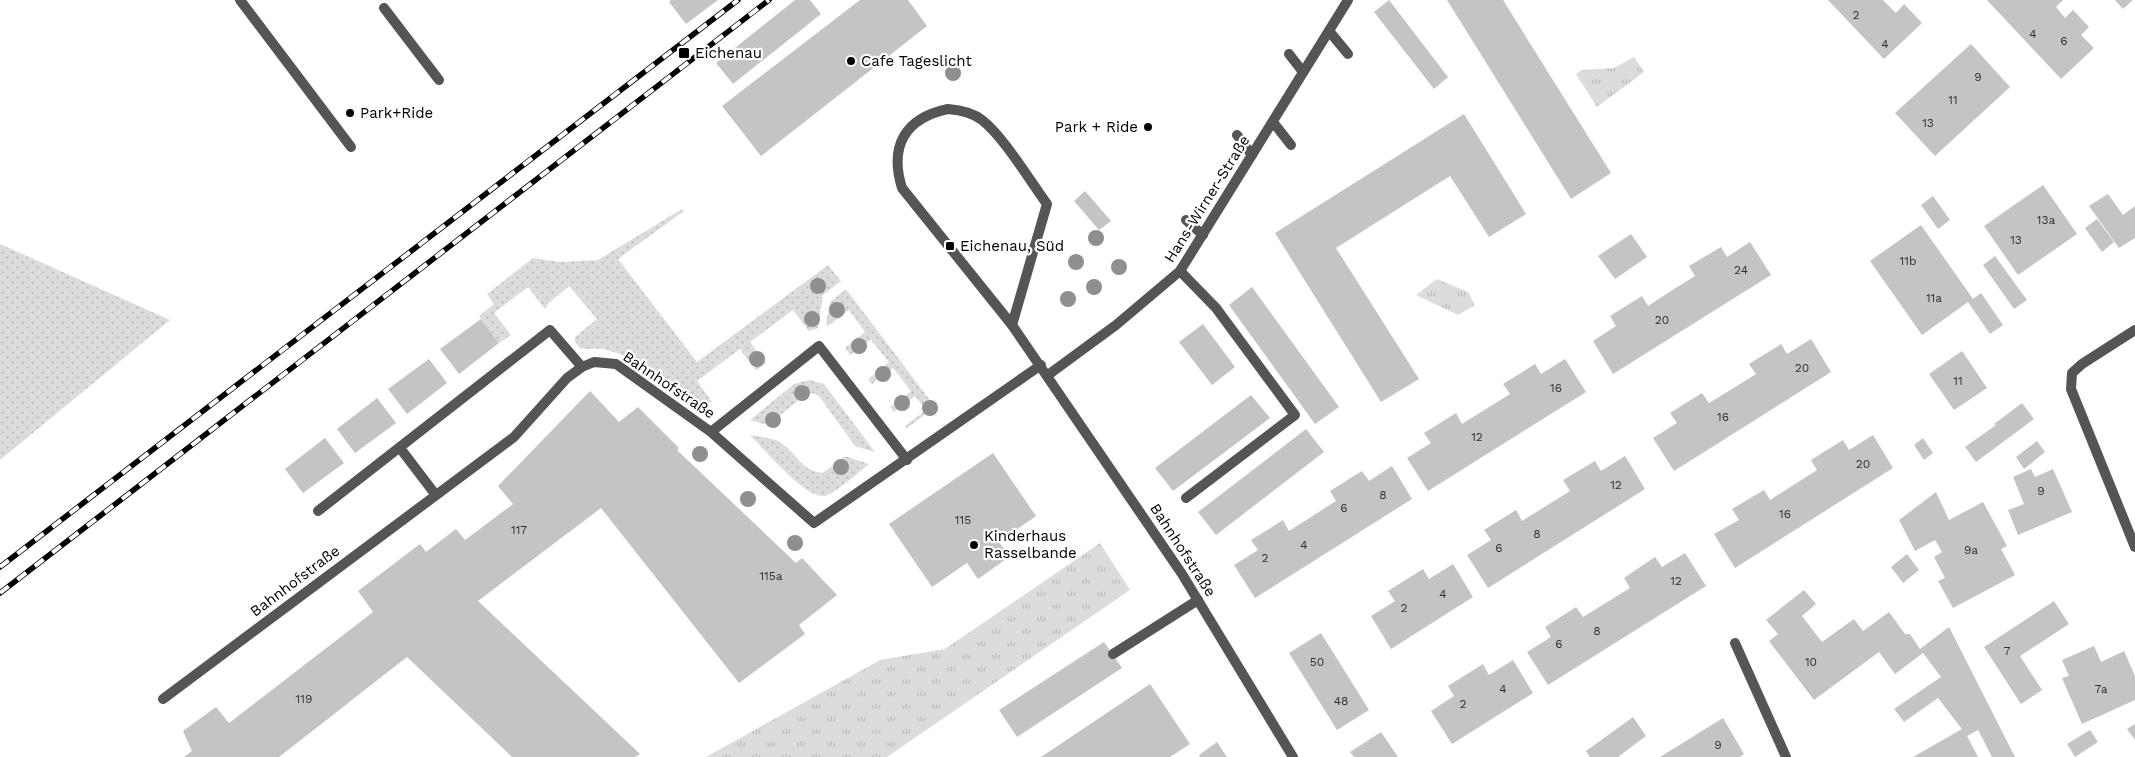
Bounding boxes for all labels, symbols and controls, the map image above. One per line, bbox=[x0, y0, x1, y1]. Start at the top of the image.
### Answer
house number: 2 bbox=[1853, 8, 1860, 22]
house number: 4 bbox=[2029, 27, 2037, 41]
house number: 6 bbox=[2060, 34, 2068, 48]
house number: 4 bbox=[1881, 37, 1889, 51]
place label: Eichenau bbox=[695, 44, 762, 62]
marker: Eichenau bbox=[677, 46, 691, 60]
place label: Cafe Tageslicht bbox=[861, 52, 972, 70]
marker: Cafe Tageslicht bbox=[845, 55, 857, 67]
house number: 9 bbox=[1974, 70, 1982, 84]
house number: 11 bbox=[1948, 93, 1958, 107]
place label: Park+Ride bbox=[360, 104, 433, 122]
marker: Park+Ride bbox=[344, 107, 356, 119]
house number: 13 bbox=[1922, 116, 1934, 130]
place label: Park + Ride bbox=[1055, 118, 1138, 136]
marker: Park + Ride bbox=[1142, 121, 1154, 133]
street label: Hans-Wirner-Straße bbox=[1160, 132, 1254, 266]
house number: 13a bbox=[2037, 213, 2055, 227]
house number: 13 bbox=[2010, 233, 2022, 247]
place label: Eichenau, Süd bbox=[960, 237, 1064, 255]
marker: Eichenau, Süd bbox=[944, 240, 956, 252]
house number: 11b bbox=[1900, 254, 1916, 268]
house number: 24 bbox=[1734, 263, 1748, 277]
house number: 11a bbox=[1926, 291, 1942, 305]
house number: 20 bbox=[1655, 313, 1669, 327]
street label: Bahnhofstraße bbox=[619, 348, 719, 422]
house number: 20 bbox=[1795, 361, 1809, 375]
house number: 11 bbox=[1953, 374, 1963, 388]
house number: 16 bbox=[1550, 381, 1562, 395]
house number: 16 bbox=[1717, 410, 1729, 424]
house number: 12 bbox=[1471, 430, 1483, 444]
house number: 20 bbox=[1856, 457, 1870, 471]
house number: 12 bbox=[1610, 478, 1622, 492]
house number: 9 bbox=[2037, 484, 2045, 498]
house number: 8 bbox=[1379, 488, 1387, 502]
street label: Bahnhofstraße bbox=[1146, 500, 1220, 600]
house number: 6 bbox=[1340, 501, 1348, 515]
house number: 16 bbox=[1779, 507, 1791, 521]
house number: 115 bbox=[955, 513, 971, 527]
house number: 117 bbox=[511, 523, 527, 537]
place label: Kinderhaus Rasselbande bbox=[984, 527, 1077, 562]
house number: 8 bbox=[1533, 527, 1541, 541]
house number: 4 bbox=[1300, 538, 1308, 552]
marker: Kinderhaus Rasselbande bbox=[968, 539, 980, 551]
street label: Bahnhofstraße bbox=[247, 541, 343, 621]
house number: 6 bbox=[1495, 541, 1503, 555]
house number: 9a bbox=[1964, 543, 1978, 557]
house number: 2 bbox=[1262, 551, 1269, 565]
house number: 115a bbox=[759, 569, 783, 583]
house number: 12 bbox=[1670, 574, 1682, 588]
house number: 4 bbox=[1439, 587, 1447, 601]
house number: 2 bbox=[1401, 601, 1408, 615]
house number: 8 bbox=[1593, 624, 1601, 638]
house number: 6 bbox=[1555, 637, 1563, 651]
house number: 7 bbox=[2004, 644, 2011, 658]
house number: 50 bbox=[1310, 655, 1324, 669]
house number: 10 bbox=[1805, 655, 1817, 669]
house number: 4 bbox=[1499, 682, 1507, 696]
house number: 7a bbox=[2094, 682, 2108, 696]
house number: 119 bbox=[296, 692, 312, 706]
house number: 48 bbox=[1334, 694, 1348, 708]
house number: 2 bbox=[1460, 697, 1467, 711]
house number: 9 bbox=[1714, 738, 1722, 752]

